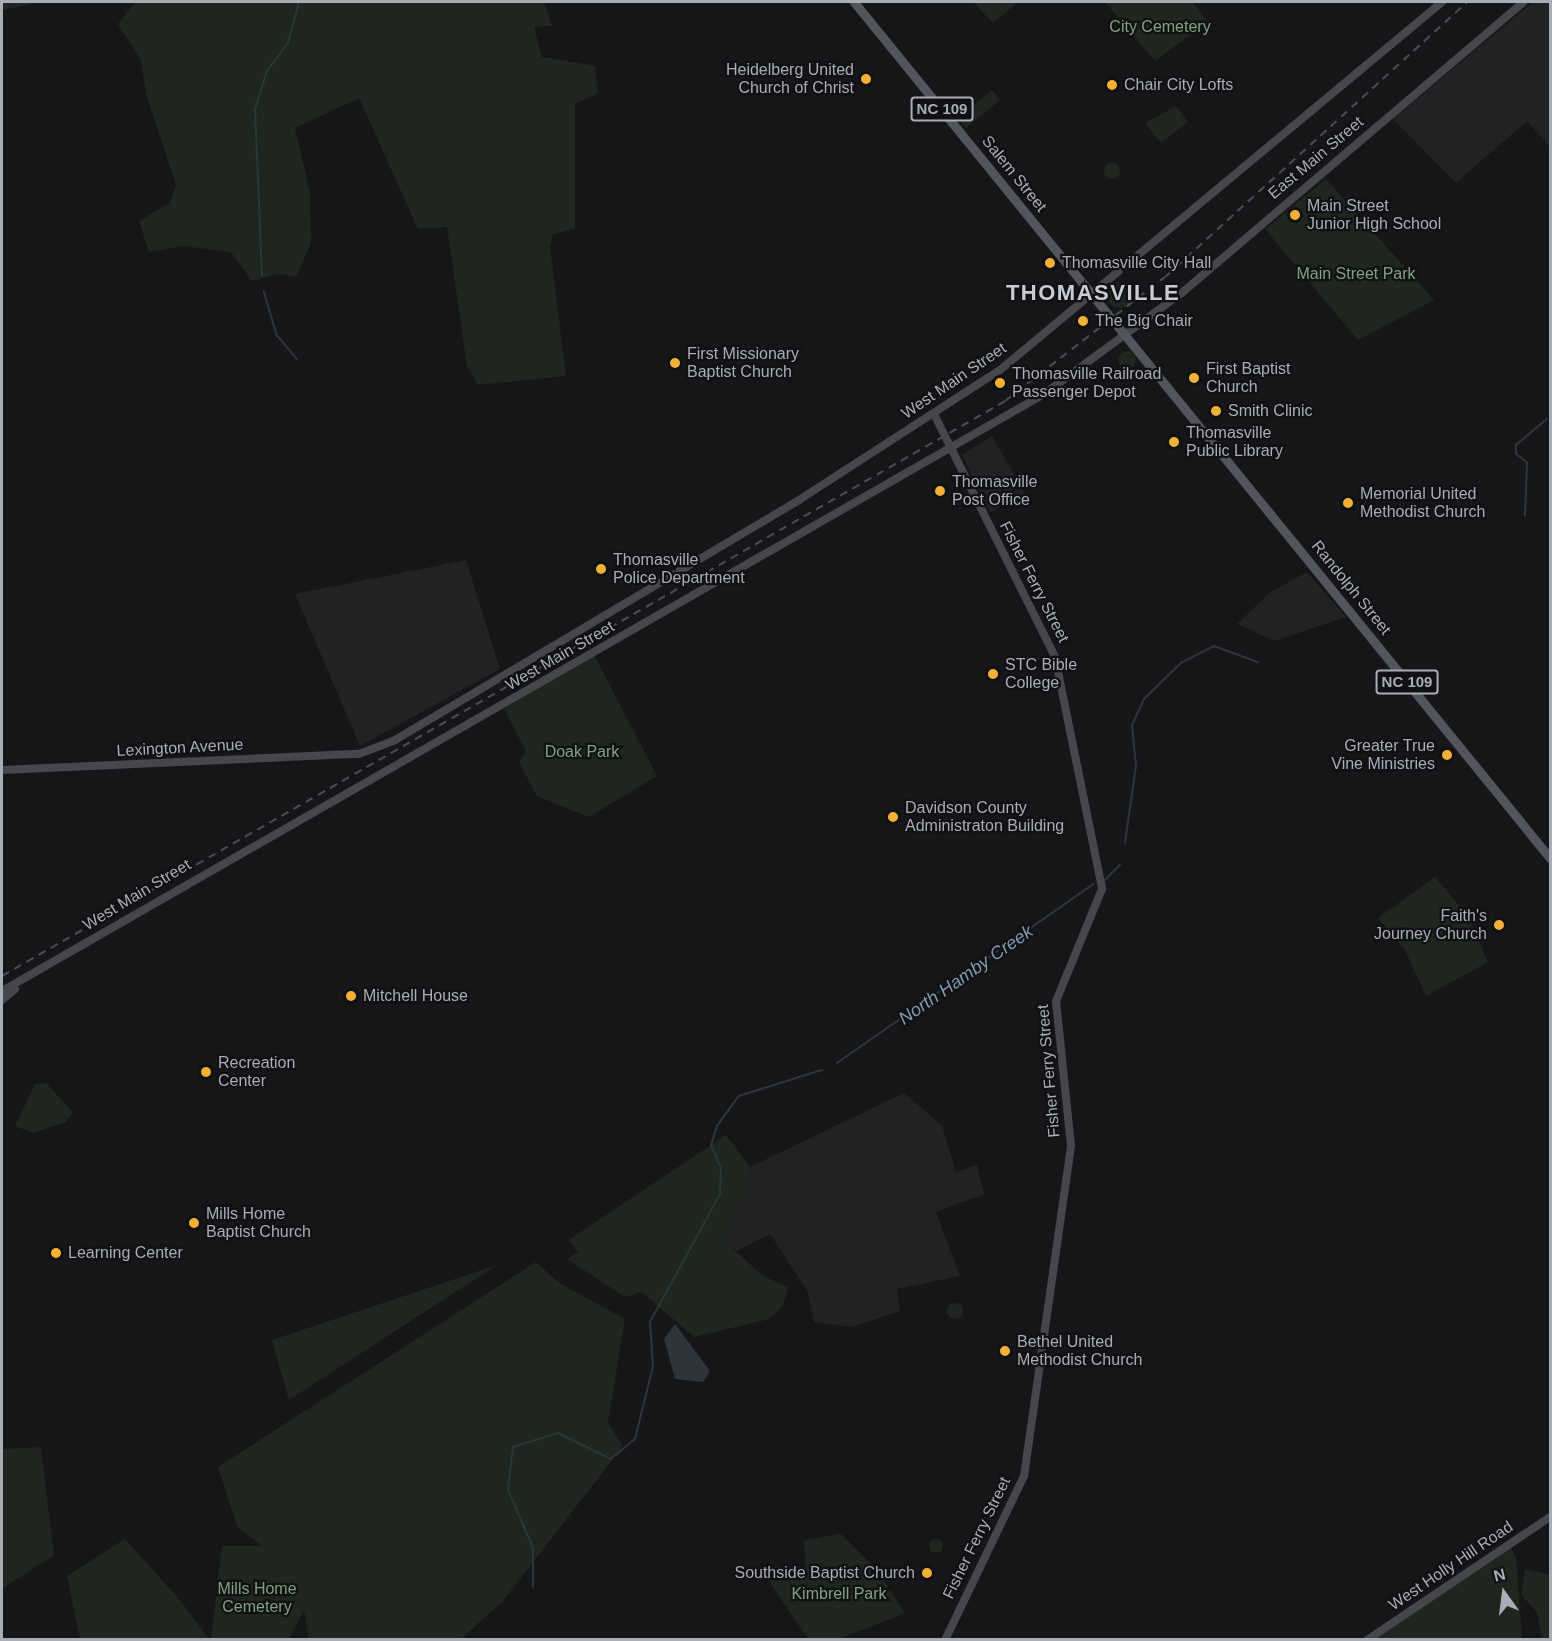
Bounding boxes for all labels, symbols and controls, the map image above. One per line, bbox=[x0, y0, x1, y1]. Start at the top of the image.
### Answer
park label: City Cemetery bbox=[1109, 17, 1211, 37]
place label: Heidelberg United Church of Christ bbox=[726, 60, 854, 98]
marker: Heidelberg United Church of Christ bbox=[859, 72, 873, 86]
place label: Chair City Lofts bbox=[1124, 75, 1233, 95]
marker: Chair City Lofts bbox=[1105, 78, 1119, 92]
road number: NC 109 bbox=[910, 97, 974, 121]
street label: East Main Street bbox=[1265, 113, 1367, 203]
street label: Salem Street bbox=[977, 132, 1051, 216]
place label: Main Street Junior High School bbox=[1307, 196, 1441, 234]
marker: Main Street Junior High School bbox=[1288, 208, 1302, 222]
place label: Thomasville City Hall bbox=[1062, 253, 1211, 273]
marker: Thomasville City Hall bbox=[1043, 256, 1057, 270]
park label: Main Street Park bbox=[1296, 264, 1416, 284]
district label: THOMASVILLE bbox=[1006, 280, 1180, 306]
place label: The Big Chair bbox=[1095, 311, 1193, 331]
marker: The Big Chair bbox=[1076, 314, 1090, 328]
street label: West Main Street bbox=[898, 339, 1010, 423]
place label: First Missionary Baptist Church bbox=[687, 344, 799, 382]
marker: First Missionary Baptist Church bbox=[668, 356, 682, 370]
place label: First Baptist Church bbox=[1206, 359, 1290, 397]
place label: Thomasville Railroad Passenger Depot bbox=[1012, 364, 1161, 402]
marker: First Baptist Church bbox=[1187, 371, 1201, 385]
marker: Thomasville Railroad Passenger Depot bbox=[993, 376, 1007, 390]
place label: Smith Clinic bbox=[1228, 401, 1312, 421]
marker: Smith Clinic bbox=[1209, 404, 1223, 418]
place label: Thomasville Public Library bbox=[1186, 423, 1283, 461]
marker: Thomasville Public Library bbox=[1167, 435, 1181, 449]
place label: Thomasville Post Office bbox=[952, 472, 1037, 510]
marker: Thomasville Post Office bbox=[933, 484, 947, 498]
place label: Memorial United Methodist Church bbox=[1360, 484, 1485, 522]
marker: Memorial United Methodist Church bbox=[1341, 496, 1355, 510]
street label: Fisher Ferry Street bbox=[995, 518, 1073, 646]
street label: Randolph Street bbox=[1307, 537, 1395, 639]
place label: Thomasville Police Department bbox=[613, 550, 745, 588]
marker: Thomasville Police Department bbox=[594, 562, 608, 576]
street label: West Main Street bbox=[502, 617, 618, 695]
place label: STC Bible College bbox=[1005, 655, 1077, 693]
marker: STC Bible College bbox=[986, 667, 1000, 681]
road number: NC 109 bbox=[1376, 670, 1438, 694]
street label: Lexington Avenue bbox=[116, 735, 244, 761]
place label: Greater True Vine Ministries bbox=[1331, 736, 1435, 774]
park label: Doak Park bbox=[545, 742, 619, 762]
marker: Greater True Vine Ministries bbox=[1440, 748, 1454, 762]
place label: Davidson County Administraton Building bbox=[905, 798, 1064, 836]
marker: Davidson County Administraton Building bbox=[886, 810, 900, 824]
street label: West Main Street bbox=[80, 855, 194, 935]
place label: Faith's Journey Church bbox=[1374, 906, 1487, 944]
marker: Faith's Journey Church bbox=[1492, 918, 1506, 932]
water label: North Hamby Creek bbox=[895, 921, 1037, 1029]
place label: Mitchell House bbox=[363, 986, 468, 1006]
marker: Mitchell House bbox=[344, 989, 358, 1003]
street label: Fisher Ferry Street bbox=[1034, 1004, 1064, 1138]
place label: Recreation Center bbox=[218, 1053, 295, 1091]
marker: Recreation Center bbox=[199, 1065, 213, 1079]
place label: Mills Home Baptist Church bbox=[206, 1204, 311, 1242]
marker: Mills Home Baptist Church bbox=[187, 1216, 201, 1230]
place label: Learning Center bbox=[68, 1243, 183, 1263]
marker: Learning Center bbox=[49, 1246, 63, 1260]
place label: Bethel United Methodist Church bbox=[1017, 1332, 1142, 1370]
marker: Bethel United Methodist Church bbox=[998, 1344, 1012, 1358]
street label: Fisher Ferry Street bbox=[939, 1474, 1015, 1602]
street label: West Holly Hill Road bbox=[1385, 1517, 1517, 1615]
place label: Southside Baptist Church bbox=[734, 1563, 915, 1583]
north arrow bbox=[1474, 1563, 1534, 1623]
text: N bbox=[1492, 1565, 1507, 1585]
marker: Southside Baptist Church bbox=[920, 1566, 934, 1580]
park label: Mills Home Cemetery bbox=[217, 1579, 297, 1617]
park label: Kimbrell Park bbox=[791, 1584, 887, 1604]

